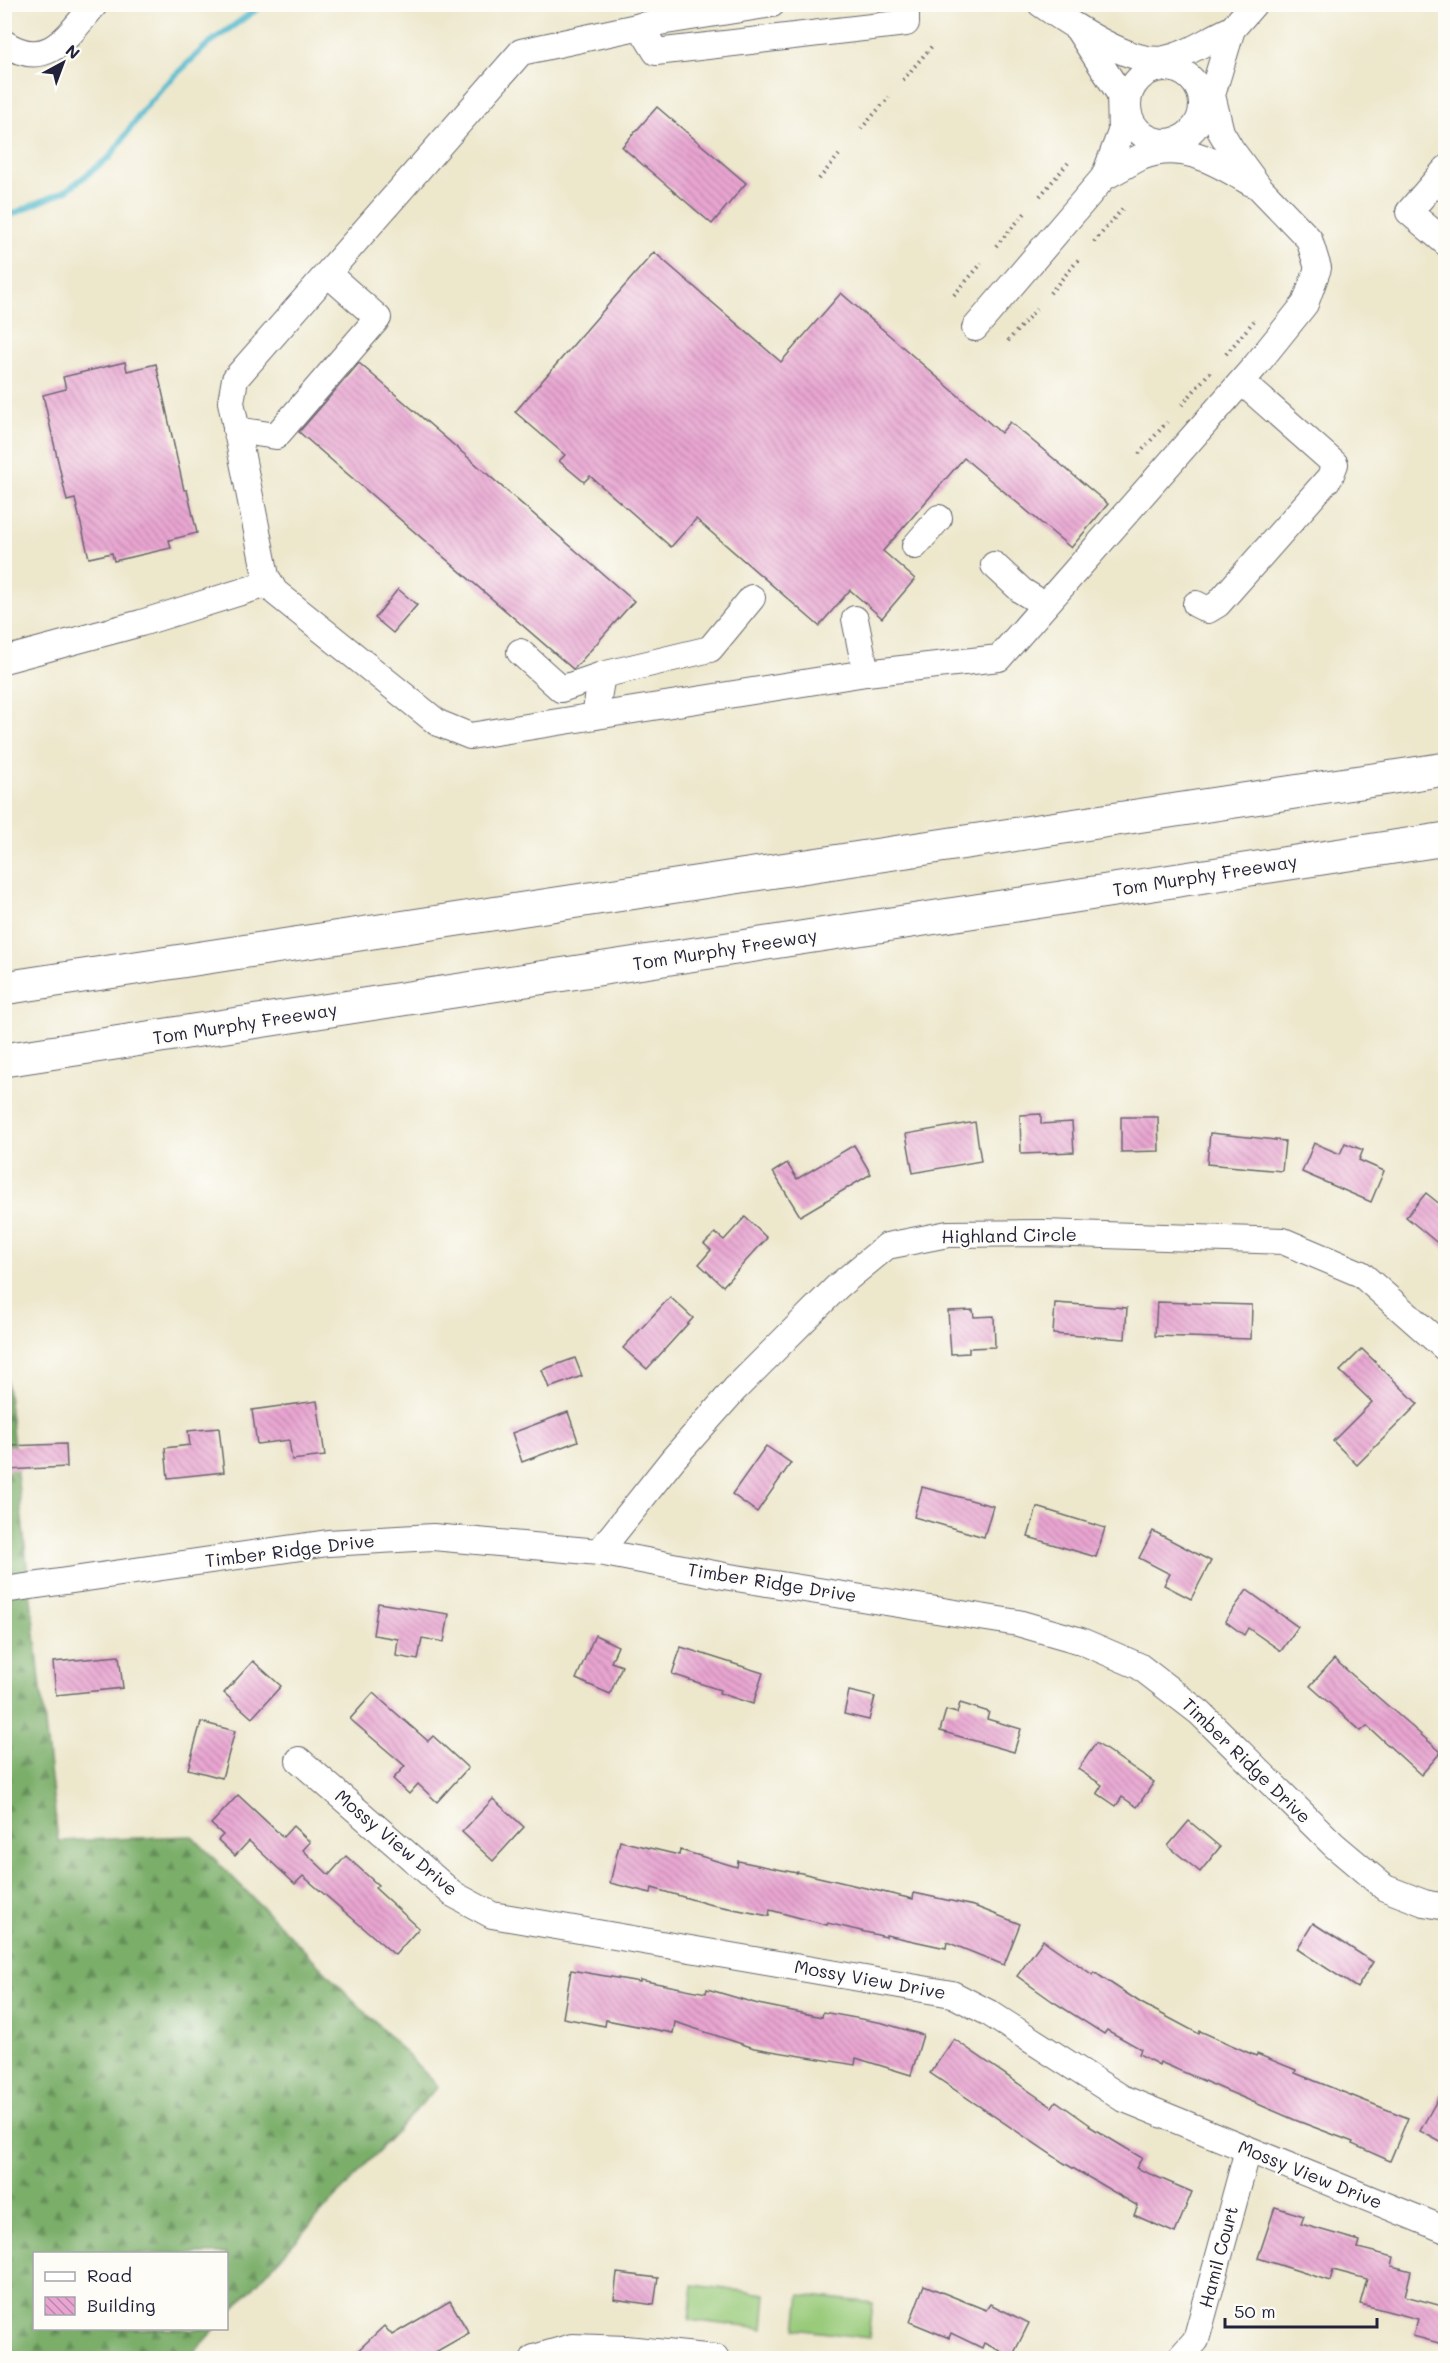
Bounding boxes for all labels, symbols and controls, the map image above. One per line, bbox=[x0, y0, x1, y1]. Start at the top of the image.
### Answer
north arrow bbox=[33, 33, 93, 93]
text: N bbox=[62, 39, 85, 63]
street label: Tom Murphy Freeway bbox=[1111, 849, 1299, 901]
street label: Tom Murphy Freeway bbox=[631, 923, 819, 975]
street label: Tom Murphy Freeway bbox=[151, 997, 339, 1049]
street label: Highland Circle bbox=[941, 1222, 1077, 1248]
street label: Timber Ridge Drive bbox=[204, 1528, 376, 1572]
street label: Timber Ridge Drive bbox=[686, 1557, 858, 1607]
street label: Timber Ridge Drive bbox=[1177, 1692, 1316, 1828]
street label: Mossy View Drive bbox=[330, 1784, 463, 1901]
street label: Mossy View Drive bbox=[793, 1954, 948, 2004]
street label: Mossy View Drive bbox=[1235, 2134, 1386, 2214]
street label: Hamil Court bbox=[1193, 2203, 1243, 2310]
legend bbox=[33, 2252, 228, 2330]
text: Road bbox=[87, 2263, 132, 2287]
scale bar bbox=[1225, 2291, 1376, 2329]
text: Building bbox=[87, 2293, 155, 2317]
text: 50 m bbox=[1234, 2299, 1276, 2323]

